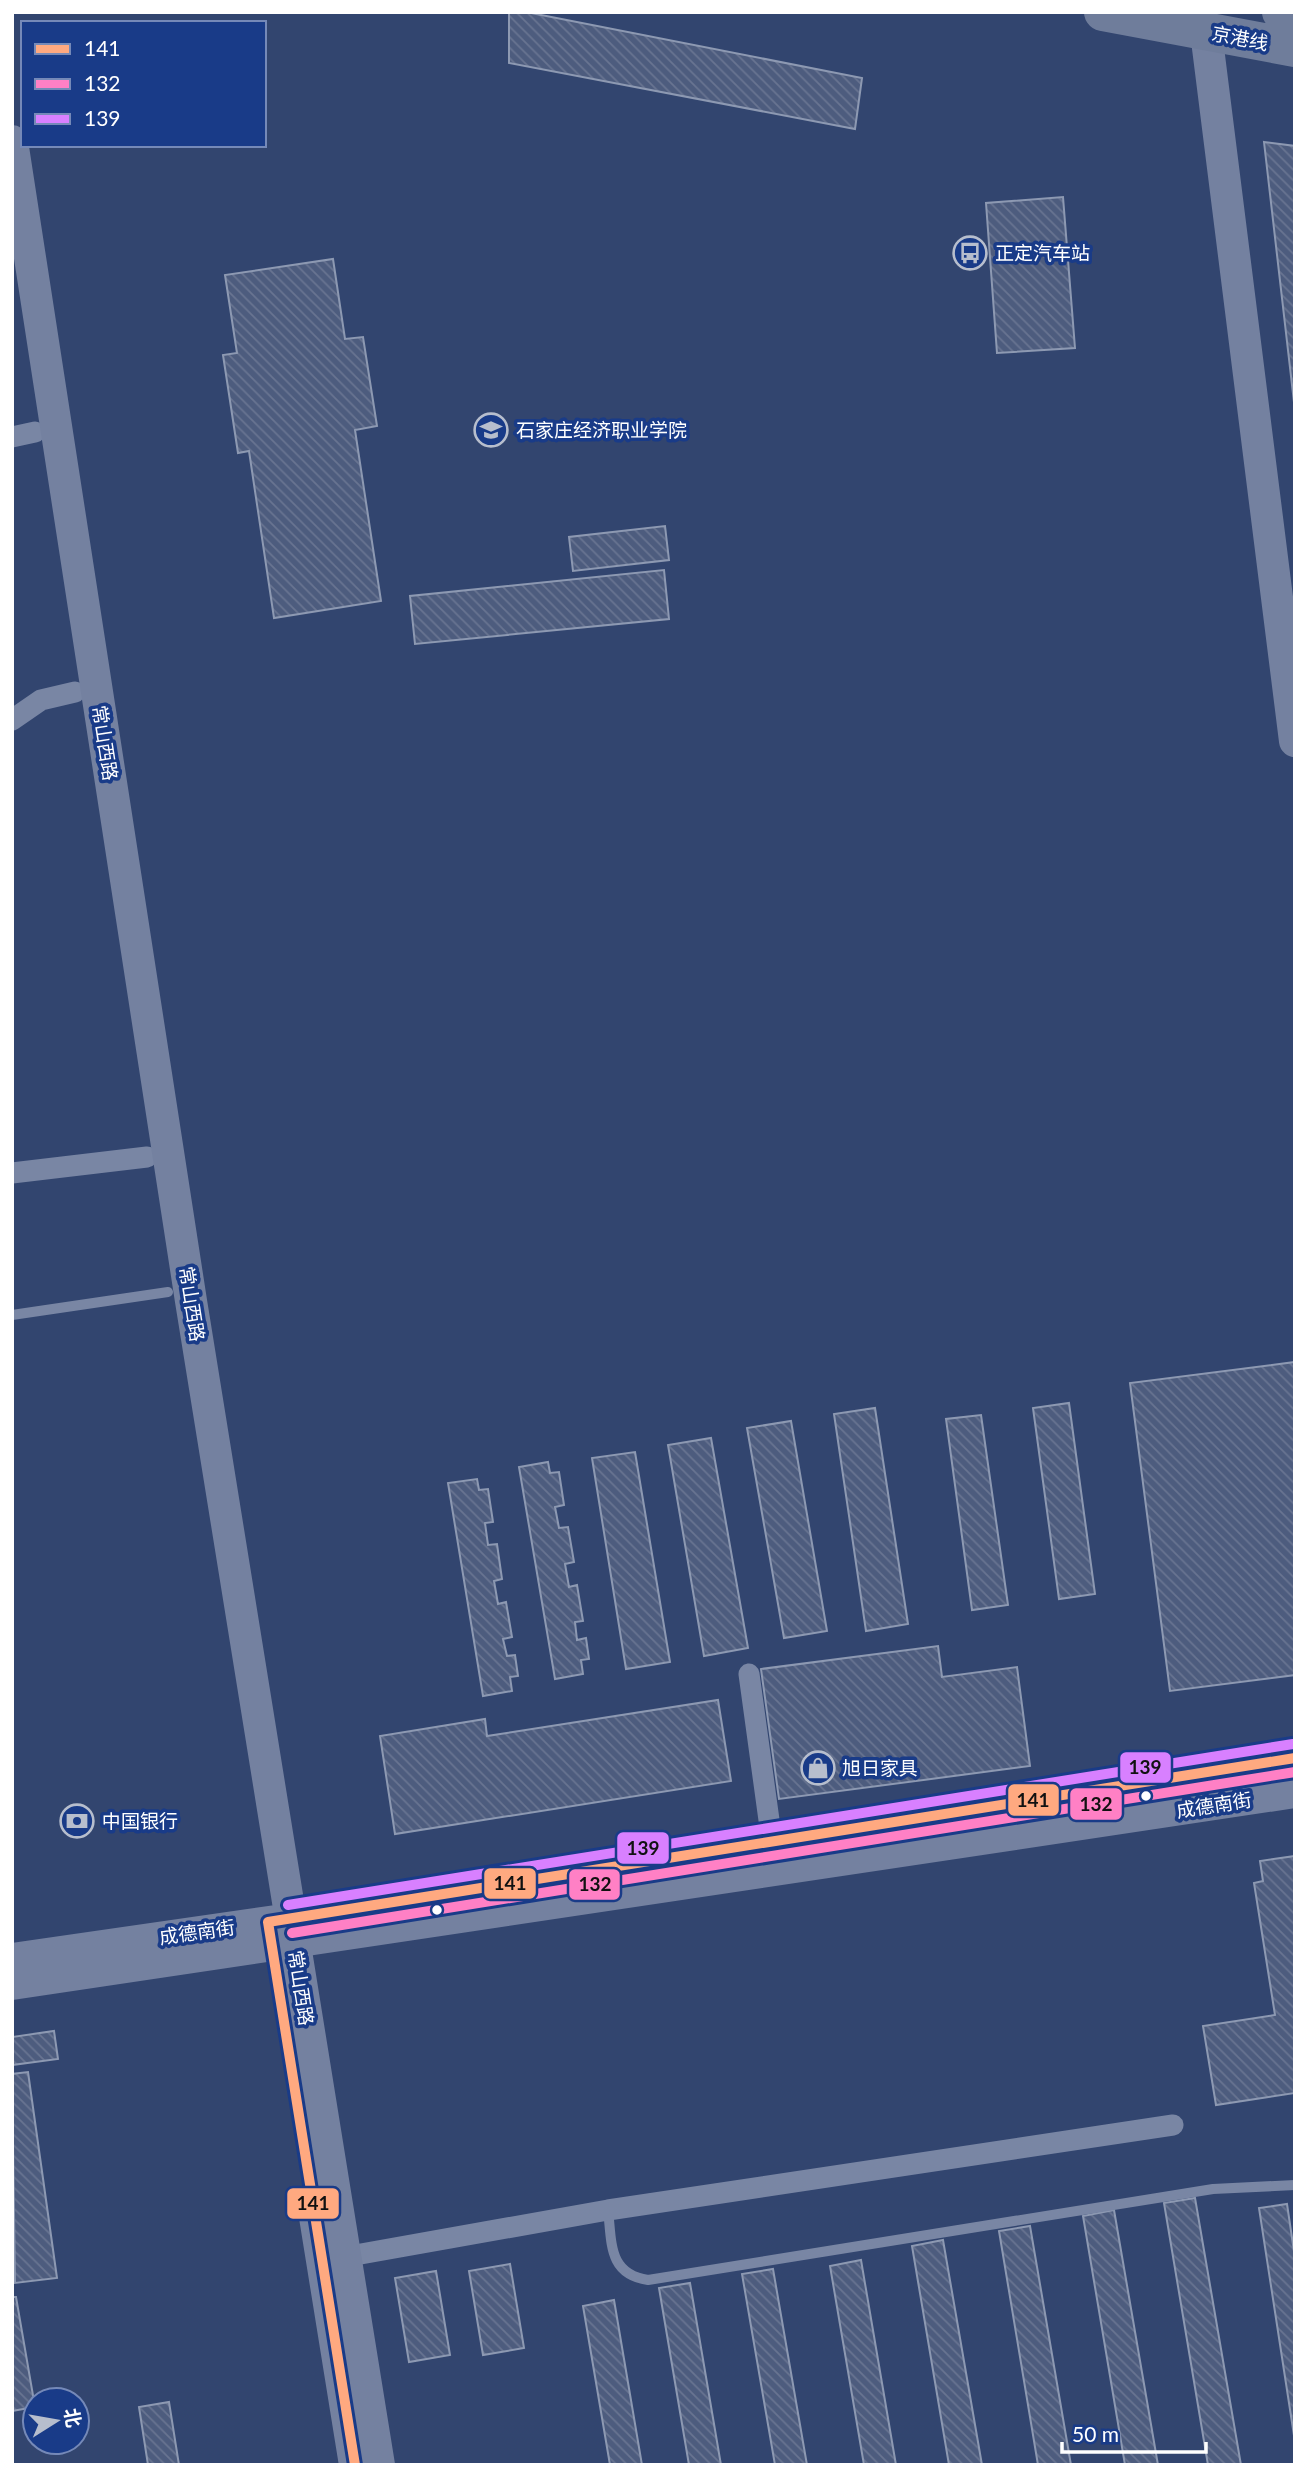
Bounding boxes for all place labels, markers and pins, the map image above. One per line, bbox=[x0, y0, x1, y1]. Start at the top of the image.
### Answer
bus stop icon: 正定汽车站 bbox=[951, 234, 989, 272]
place label: 正定汽车站 bbox=[995, 241, 1090, 264]
school or university icon: 石家庄经济职业学院 bbox=[472, 411, 510, 449]
place label: 石家庄经济职业学院 bbox=[516, 418, 687, 441]
shop icon: 旭日家具 bbox=[799, 1749, 837, 1787]
place label: 旭日家具 bbox=[842, 1756, 918, 1779]
unlabelled marker bbox=[1139, 1789, 1153, 1803]
bank icon: 中国银行 bbox=[58, 1802, 96, 1840]
place label: 中国银行 bbox=[102, 1809, 178, 1832]
unlabelled marker bbox=[430, 1903, 444, 1917]

